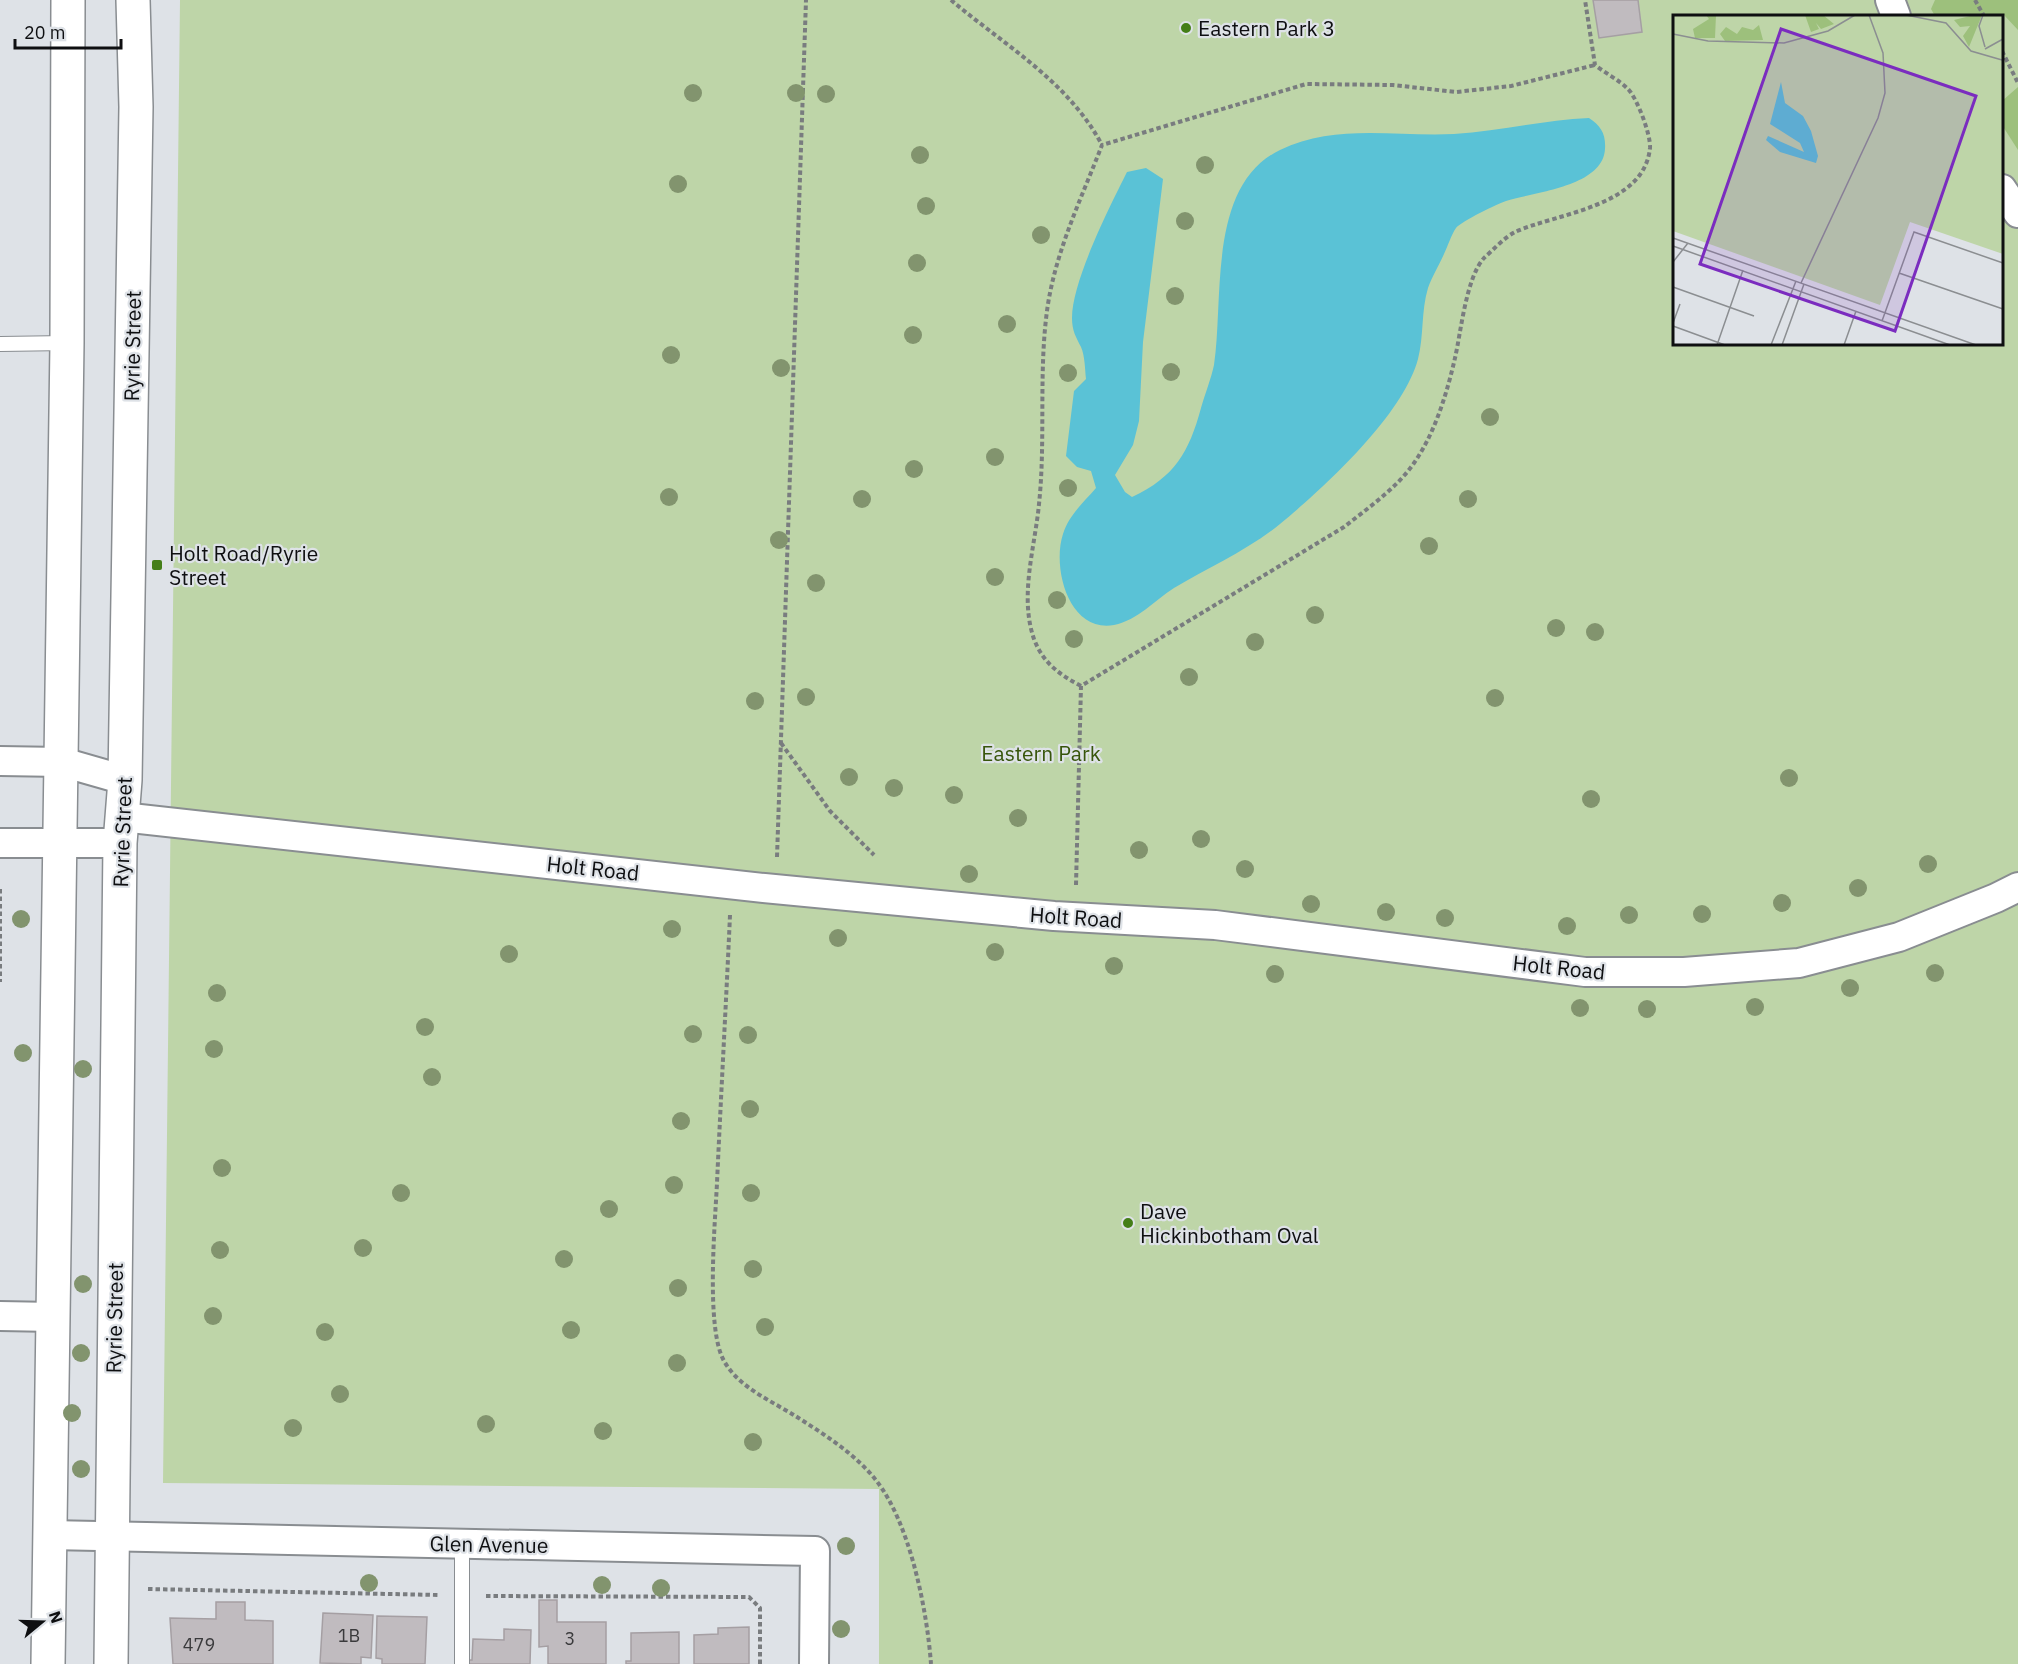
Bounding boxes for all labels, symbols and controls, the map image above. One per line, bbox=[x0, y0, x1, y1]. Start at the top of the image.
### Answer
scale bar bbox=[15, 12, 122, 50]
place label: Eastern Park 3 bbox=[1198, 14, 1335, 42]
inset map bbox=[1673, 15, 2003, 345]
text: 20 m bbox=[24, 21, 66, 44]
marker: Eastern Park 3 bbox=[1179, 21, 1193, 35]
street label: Ryrie Street bbox=[117, 290, 147, 402]
place label: Holt Road/Ryrie Street bbox=[169, 539, 318, 591]
marker: Holt Road/Ryrie Street bbox=[150, 558, 164, 572]
park label: Eastern Park bbox=[981, 739, 1101, 767]
street label: Ryrie Street bbox=[106, 776, 138, 888]
street label: Holt Road bbox=[545, 849, 641, 887]
street label: Holt Road bbox=[1029, 900, 1123, 934]
street label: Holt Road bbox=[1511, 948, 1607, 986]
place label: Dave Hickinbotham Oval bbox=[1140, 1197, 1319, 1249]
marker: Dave Hickinbotham Oval bbox=[1121, 1216, 1135, 1230]
street label: Ryrie Street bbox=[99, 1262, 129, 1374]
street label: Glen Avenue bbox=[429, 1529, 549, 1559]
north arrow bbox=[12, 1592, 72, 1652]
text: N bbox=[45, 1608, 68, 1626]
house number: 1B bbox=[338, 1624, 360, 1647]
house number: 3 bbox=[565, 1627, 575, 1650]
house number: 479 bbox=[183, 1633, 215, 1656]

